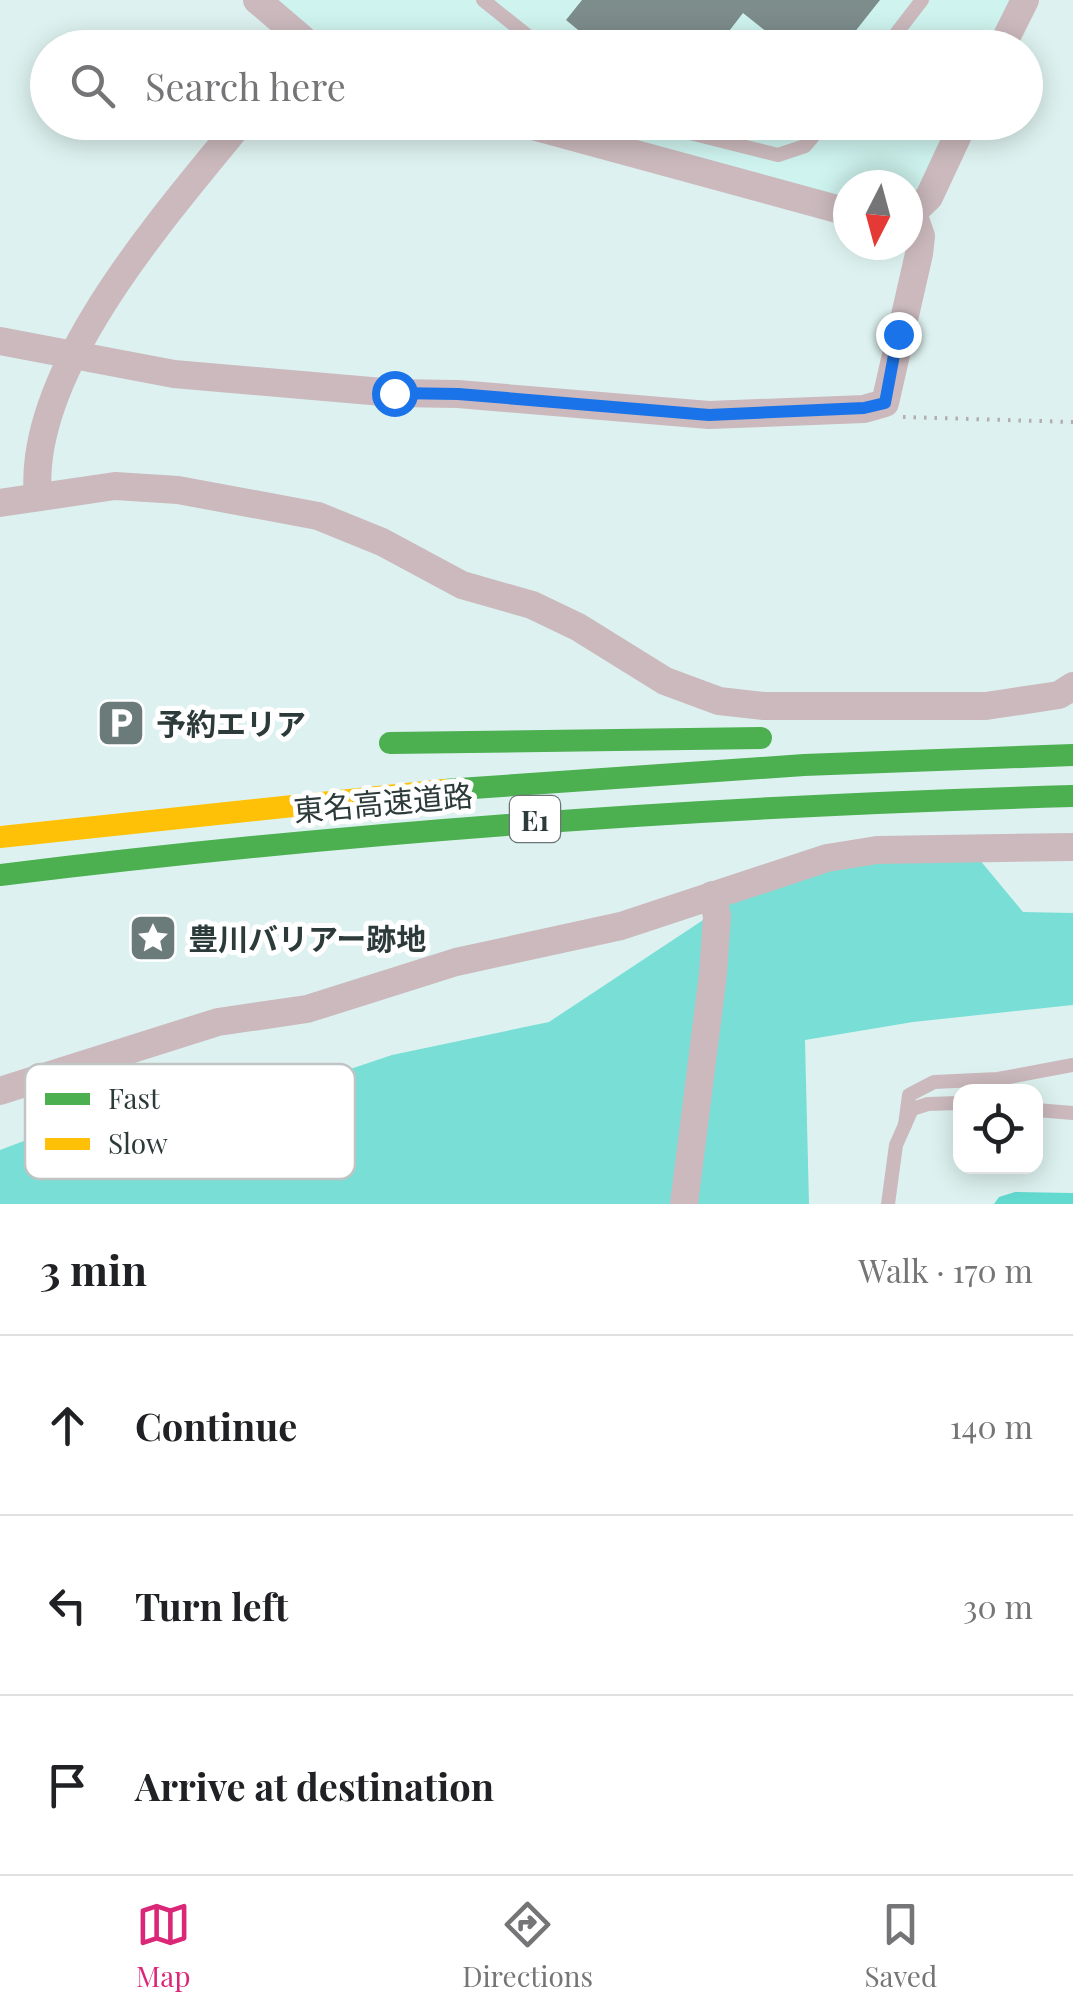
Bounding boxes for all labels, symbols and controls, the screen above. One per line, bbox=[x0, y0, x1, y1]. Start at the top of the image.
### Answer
search box bbox=[30, 30, 1043, 140]
icon: search bbox=[65, 58, 120, 113]
text: Search here bbox=[145, 60, 346, 111]
north arrow bbox=[833, 170, 923, 260]
route end bbox=[876, 312, 922, 358]
route start bbox=[372, 371, 418, 417]
parking icon: 予約エリア bbox=[95, 697, 147, 749]
place label: 予約エリア bbox=[156, 703, 306, 743]
street label: 東名高速道路 bbox=[292, 774, 474, 830]
road number: E1 bbox=[510, 796, 560, 842]
place icon: 豊川バリアー跡地 bbox=[127, 912, 179, 964]
place label: 豊川バリアー跡地 bbox=[188, 918, 426, 958]
legend bbox=[25, 1064, 355, 1179]
text: Fast bbox=[108, 1079, 161, 1116]
map controls bbox=[953, 1084, 1043, 1174]
button: locate bbox=[953, 1084, 1043, 1174]
text: Slow bbox=[108, 1124, 168, 1161]
text: 3 min bbox=[40, 1241, 147, 1297]
text: Walk · 170 m bbox=[859, 1248, 1033, 1291]
icon: ahead bbox=[40, 1398, 95, 1453]
text: Continue bbox=[135, 1400, 297, 1451]
text: 140 m bbox=[950, 1404, 1033, 1447]
icon: left bbox=[40, 1578, 95, 1633]
text: Turn left bbox=[135, 1580, 288, 1631]
text: 30 m bbox=[963, 1584, 1033, 1627]
icon: arrive bbox=[40, 1758, 95, 1813]
text: Arrive at destination bbox=[135, 1760, 494, 1811]
tab: Map bbox=[136, 1897, 191, 1994]
tab: Directions bbox=[462, 1897, 593, 1994]
tab: Saved bbox=[864, 1897, 937, 1994]

